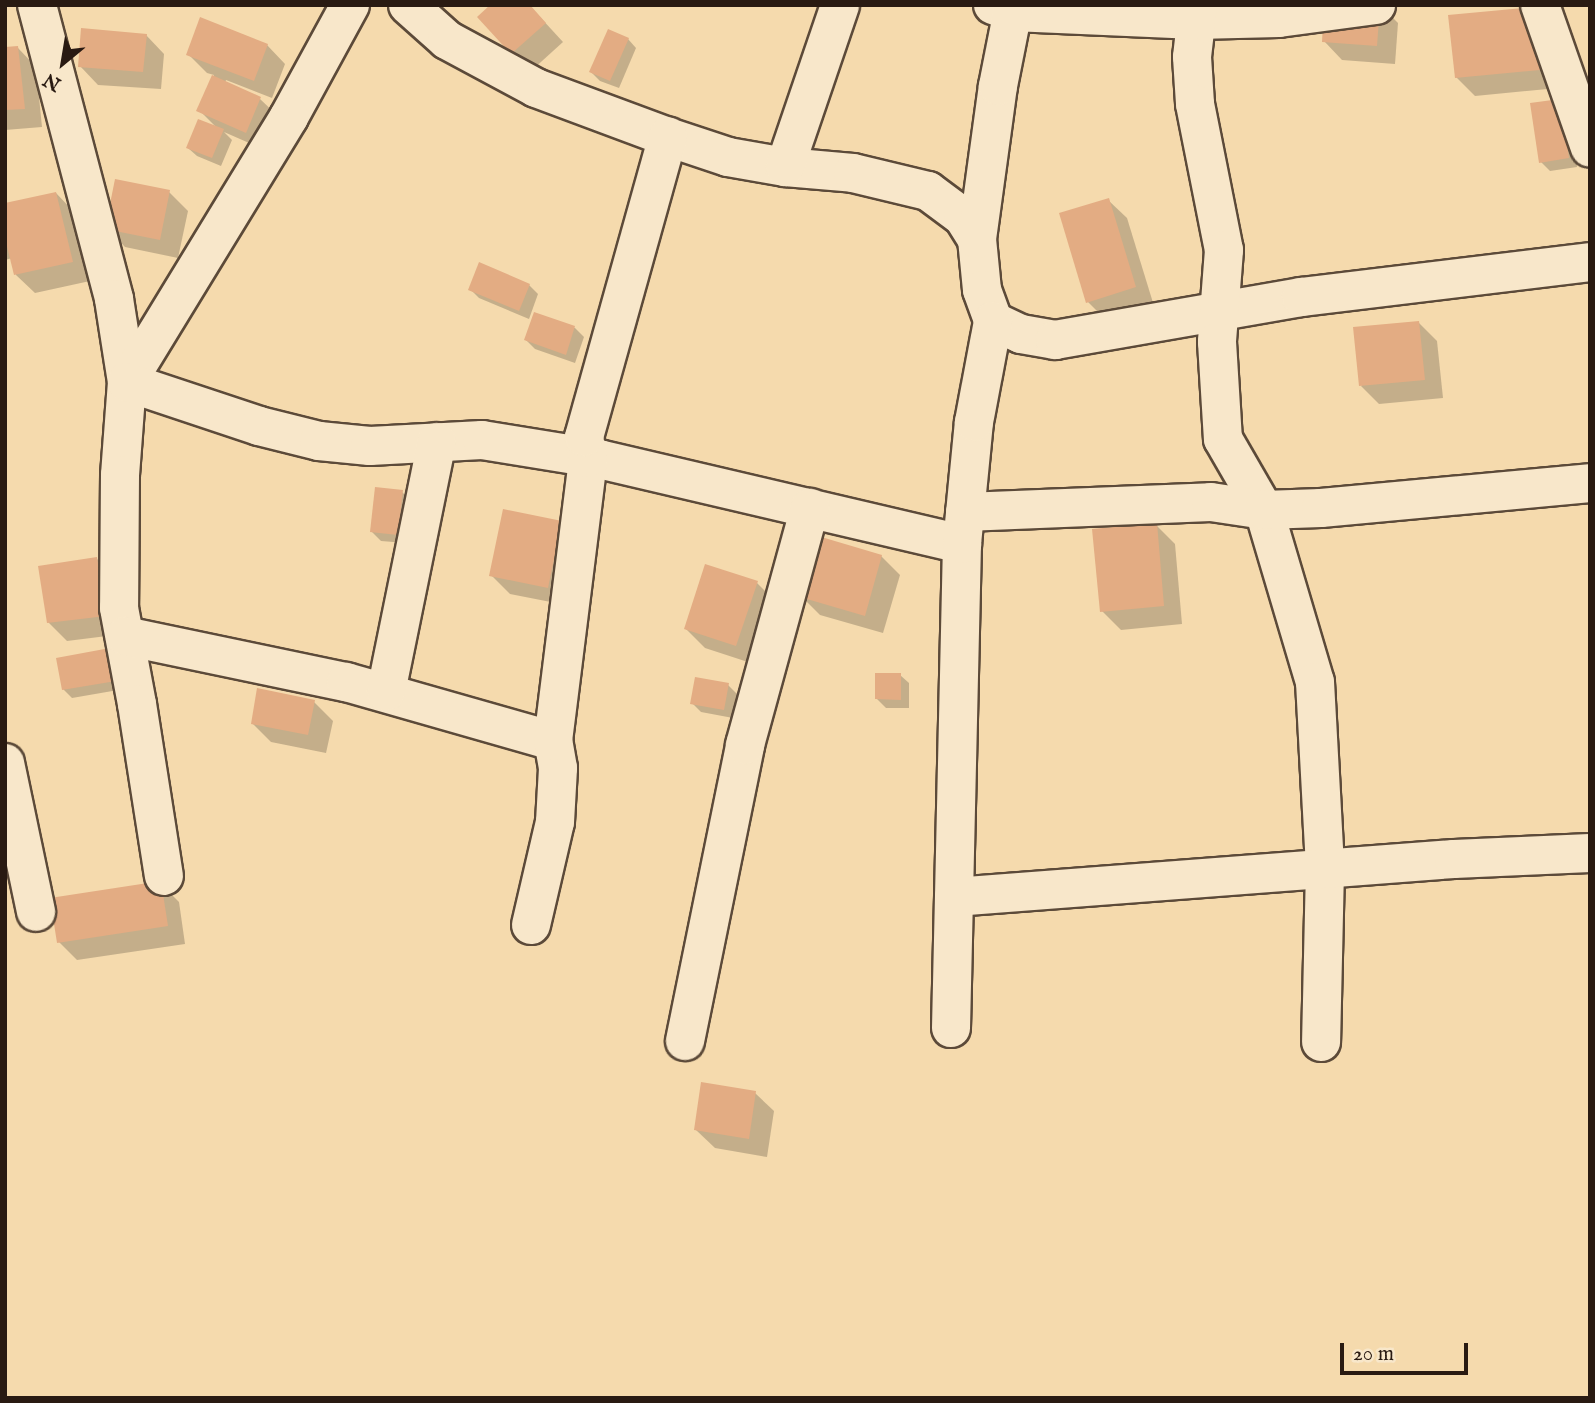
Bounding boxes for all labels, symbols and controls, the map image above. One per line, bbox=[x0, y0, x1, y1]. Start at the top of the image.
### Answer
north arrow bbox=[28, 28, 98, 98]
text: N bbox=[39, 67, 66, 96]
scale bar bbox=[1343, 1330, 1471, 1374]
text: 20 m bbox=[1353, 1341, 1394, 1368]

